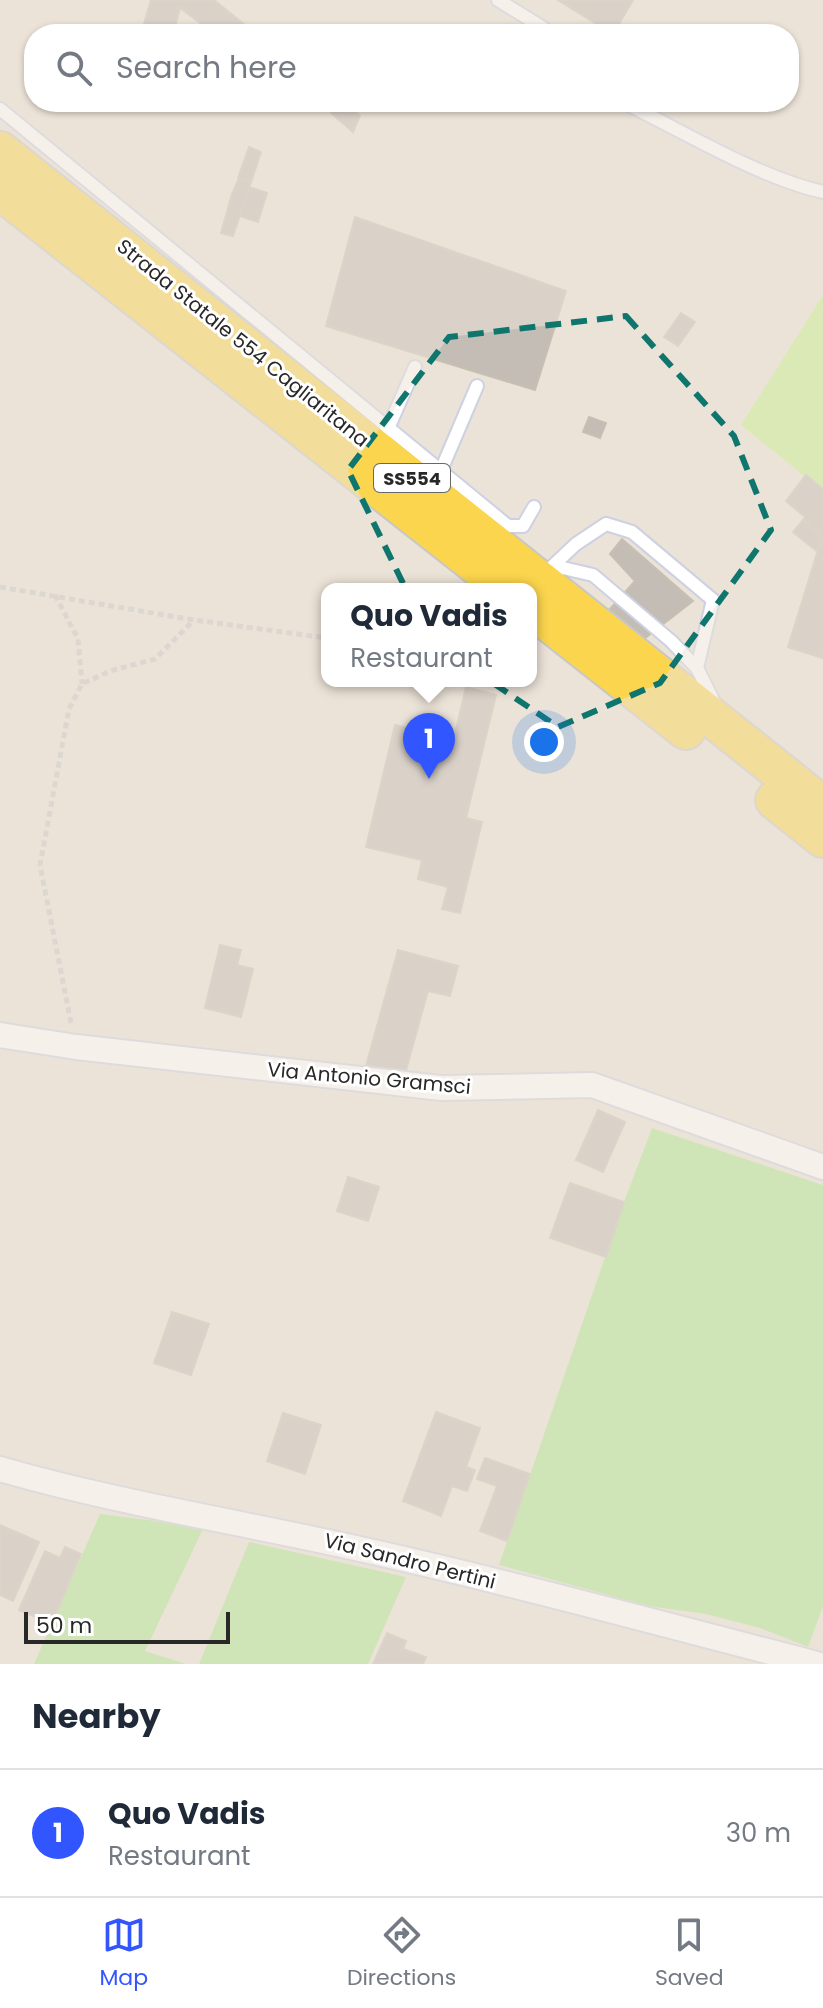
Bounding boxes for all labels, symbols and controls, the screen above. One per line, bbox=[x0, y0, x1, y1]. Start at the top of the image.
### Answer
search box bbox=[24, 24, 799, 112]
icon: search bbox=[52, 46, 96, 90]
text: Search here bbox=[116, 46, 297, 89]
street label: Strada Statale 554 Cagliaritana bbox=[111, 232, 375, 454]
road number: SS554 bbox=[374, 464, 450, 492]
popup bbox=[321, 583, 537, 687]
text: Quo Vadis bbox=[350, 594, 508, 637]
text: Restaurant bbox=[350, 640, 493, 676]
pin: 1 bbox=[403, 713, 455, 779]
your location bbox=[524, 722, 564, 762]
street label: Via Antonio Gramsci bbox=[266, 1055, 472, 1101]
street label: Via Sandro Pertini bbox=[321, 1526, 499, 1596]
scale bar bbox=[24, 1608, 230, 1644]
text: 50 m bbox=[36, 1610, 92, 1641]
text: Nearby bbox=[32, 1692, 161, 1740]
text: Quo Vadis bbox=[108, 1792, 266, 1835]
text: 1 bbox=[53, 1815, 63, 1851]
text: 30 m bbox=[726, 1815, 791, 1851]
text: Restaurant bbox=[108, 1838, 251, 1874]
tab: Map bbox=[99, 1913, 148, 1994]
tab: Directions bbox=[347, 1913, 456, 1994]
tab: Saved bbox=[655, 1913, 724, 1994]

